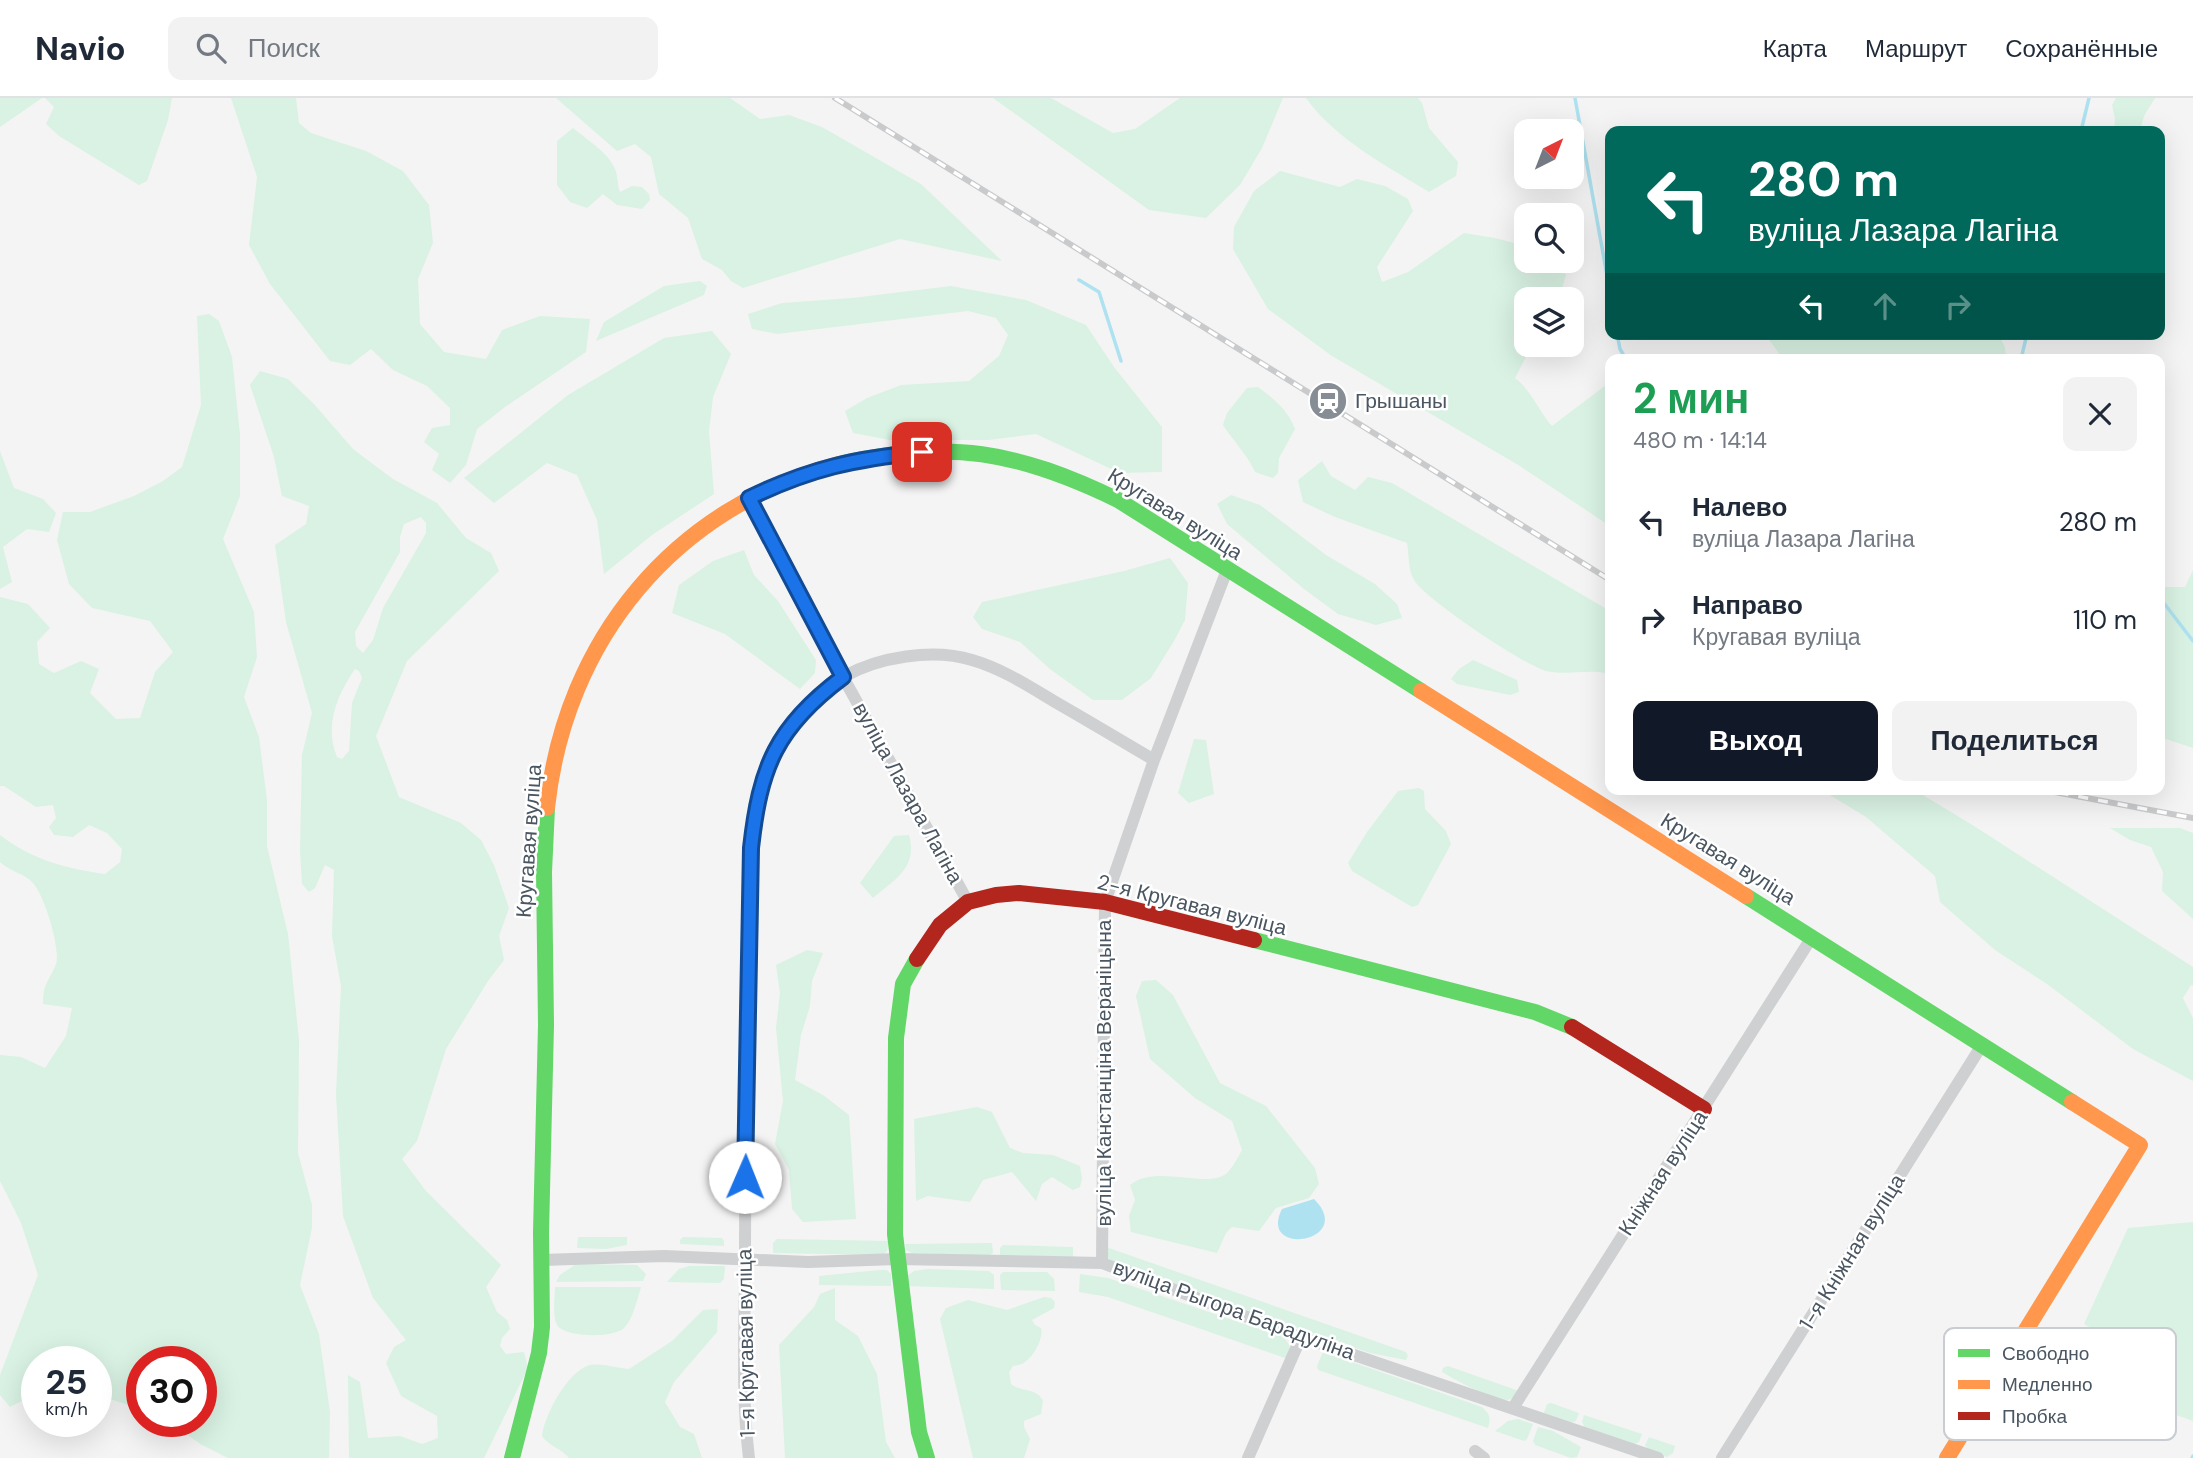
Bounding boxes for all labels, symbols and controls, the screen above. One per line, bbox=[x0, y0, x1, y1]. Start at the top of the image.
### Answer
search box bbox=[168, 17, 658, 80]
text: Navio bbox=[35, 27, 126, 70]
icon: search bbox=[192, 29, 230, 67]
text: Поиск bbox=[248, 31, 320, 65]
text: Карта bbox=[1763, 33, 1827, 64]
text: Маршрут bbox=[1865, 33, 1967, 64]
text: Сохранённые bbox=[2005, 33, 2158, 64]
north arrow bbox=[1514, 119, 1584, 189]
map controls bbox=[1514, 119, 1584, 357]
text: 280 m bbox=[1748, 147, 1899, 211]
icon: left bbox=[1633, 154, 1724, 245]
button: search bbox=[1514, 203, 1584, 273]
text: вуліца Лазара Лагіна bbox=[1748, 209, 2058, 251]
button: layers bbox=[1514, 287, 1584, 357]
icon: left bbox=[1793, 287, 1831, 325]
icon: ahead bbox=[1866, 287, 1904, 325]
icon: right bbox=[1939, 287, 1977, 325]
text: 2 мин bbox=[1633, 371, 1749, 426]
button: close bbox=[2063, 377, 2137, 451]
station icon: Грышаны bbox=[1307, 380, 1349, 422]
place label: Грышаны bbox=[1355, 387, 1447, 415]
pin bbox=[892, 422, 952, 482]
text: 480 m · 14:14 bbox=[1633, 425, 1767, 455]
icon: arrive bbox=[903, 433, 941, 471]
street label: Кругавая вуліца bbox=[1102, 461, 1248, 567]
text: Налево bbox=[1692, 490, 1787, 524]
icon: left bbox=[1633, 503, 1671, 541]
text: 280 m bbox=[2059, 505, 2137, 539]
text: вуліца Лазара Лагіна bbox=[1692, 524, 1915, 554]
text: Направо bbox=[1692, 588, 1803, 622]
icon: right bbox=[1633, 601, 1671, 639]
text: 110 m bbox=[2073, 603, 2137, 637]
text: Кругавая вуліца bbox=[1692, 622, 1861, 652]
street label: вуліца Лазара Лагіна bbox=[846, 697, 970, 889]
button: Выход bbox=[1633, 701, 1878, 781]
button: Поделиться bbox=[1892, 701, 2137, 781]
street label: Кругавая вуліца bbox=[510, 763, 548, 919]
street label: Кругавая вуліца bbox=[1655, 806, 1801, 912]
street label: 2-я Кругавая вуліца bbox=[1094, 868, 1290, 942]
street label: вуліца Канстанціна Вераніцына bbox=[1090, 919, 1118, 1226]
street label: Кніжная вуліца bbox=[1612, 1105, 1714, 1241]
position arrow bbox=[708, 1140, 782, 1214]
street label: 1-я Кніжная вуліца bbox=[1793, 1168, 1911, 1335]
street label: 1-я Кругавая вуліца bbox=[730, 1248, 762, 1438]
street label: вуліца Рыгора Барадуліна bbox=[1109, 1253, 1359, 1367]
legend bbox=[1944, 1328, 2176, 1440]
text: Свободно bbox=[2002, 1341, 2089, 1366]
speed limit sign: 30 bbox=[126, 1346, 217, 1437]
text: 25 bbox=[46, 1359, 87, 1405]
text: Медленно bbox=[2002, 1372, 2092, 1397]
text: km/h bbox=[45, 1397, 88, 1421]
text: Пробка bbox=[2002, 1404, 2067, 1429]

